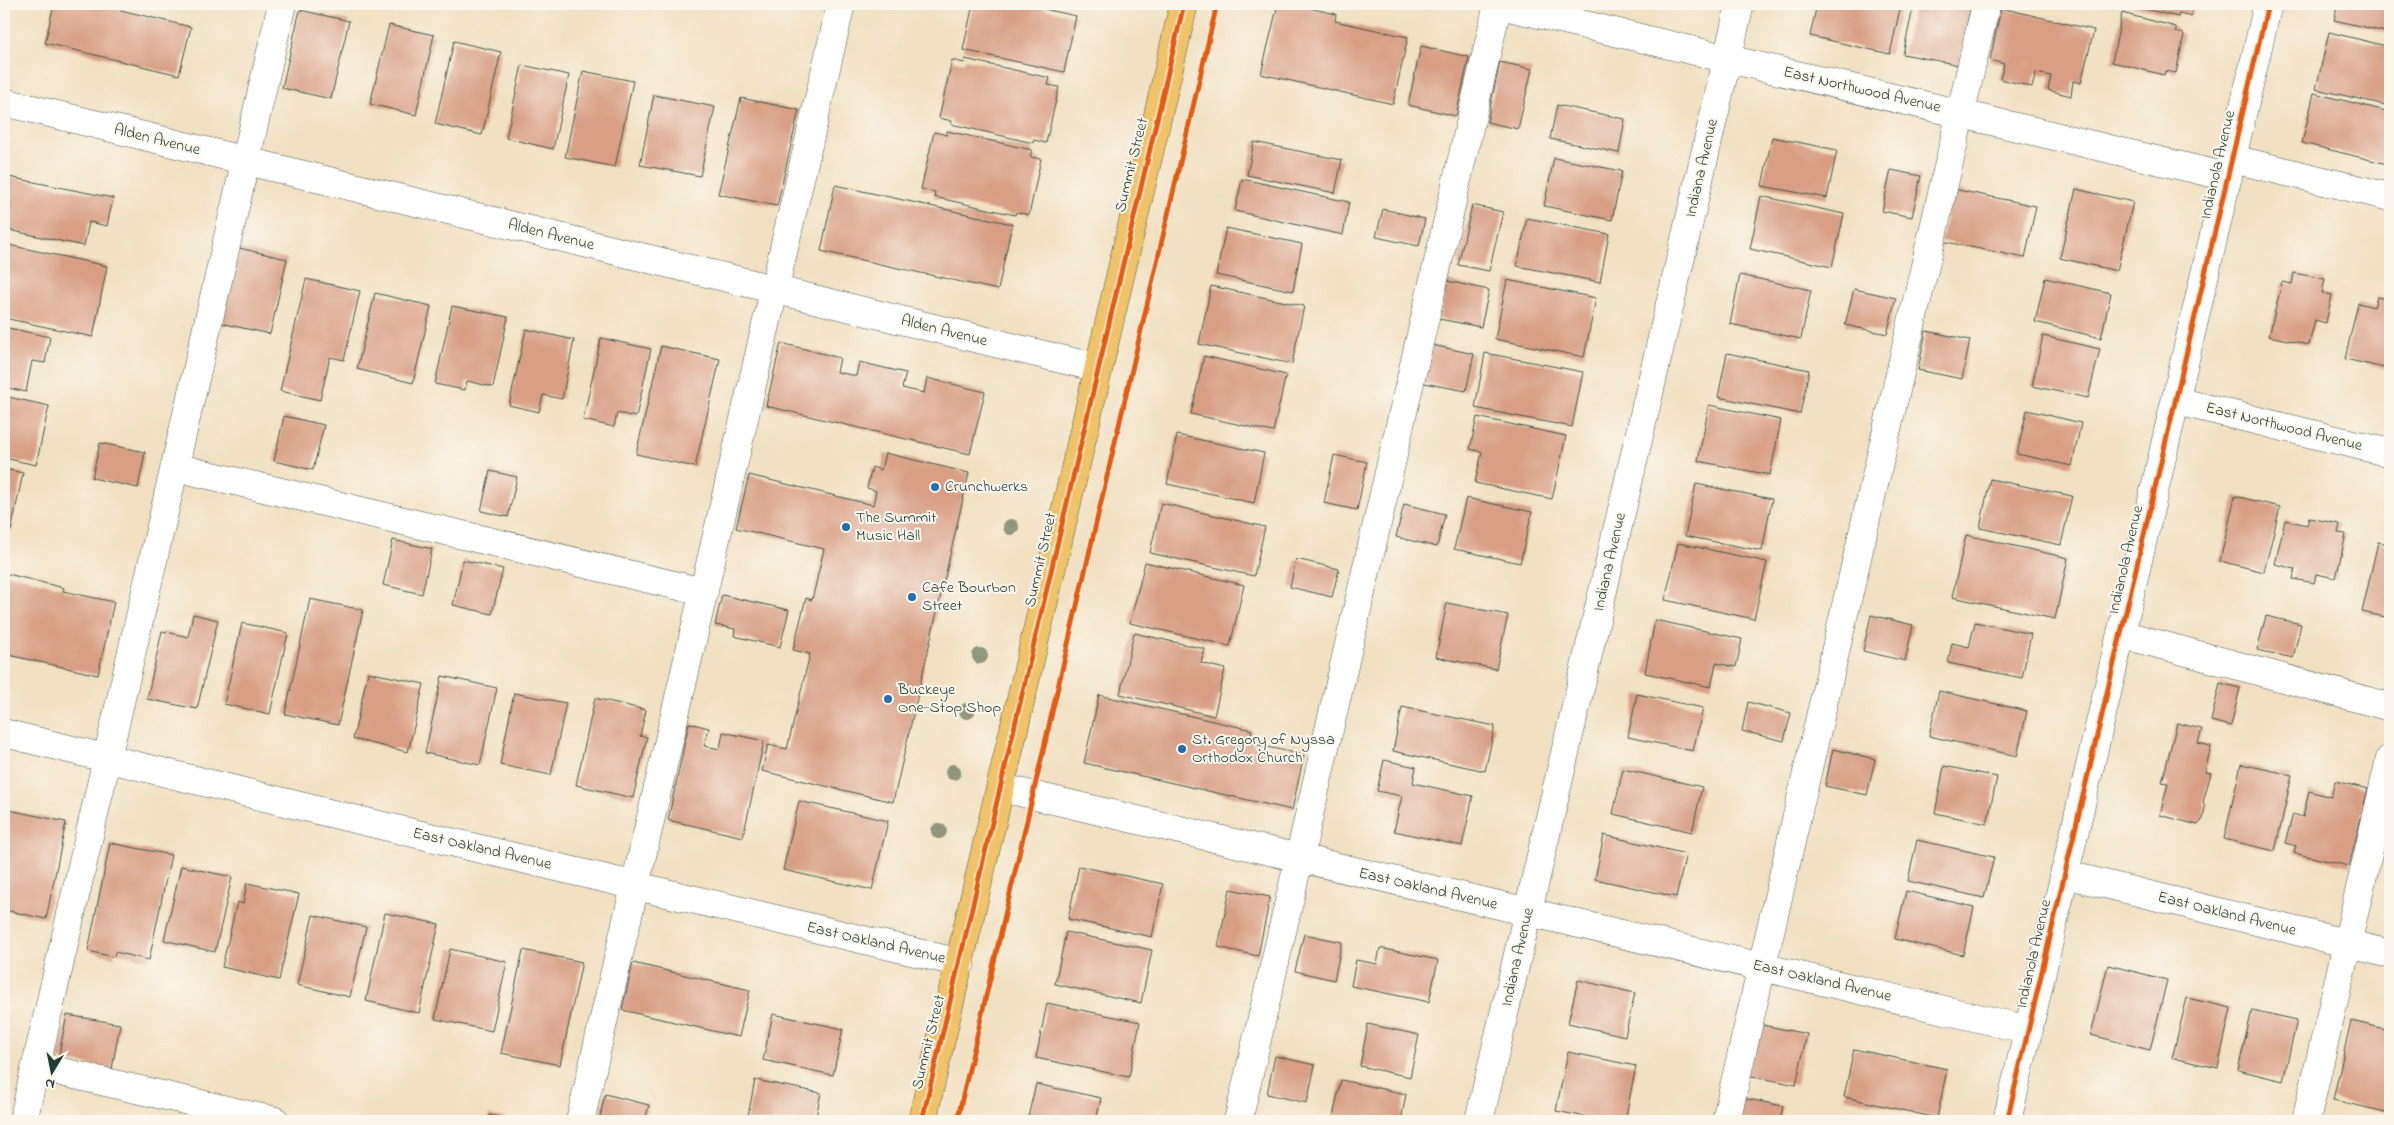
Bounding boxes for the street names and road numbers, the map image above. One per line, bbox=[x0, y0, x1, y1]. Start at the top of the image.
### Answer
street label: East Northwood Avenue bbox=[1781, 60, 1944, 120]
street label: Indianola Avenue bbox=[2194, 107, 2242, 222]
street label: Summit Street bbox=[1109, 115, 1156, 215]
street label: Indiana Avenue bbox=[1679, 116, 1725, 220]
street label: Alden Avenue bbox=[111, 118, 204, 163]
street label: Alden Avenue bbox=[505, 213, 598, 258]
street label: Alden Avenue bbox=[898, 309, 991, 354]
street label: East Northwood Avenue bbox=[2203, 396, 2366, 458]
street label: Indianola Avenue bbox=[2102, 502, 2150, 617]
street label: Summit Street bbox=[1018, 510, 1064, 610]
street label: Indiana Avenue bbox=[1587, 510, 1633, 614]
street label: East Oakland Avenue bbox=[410, 821, 555, 877]
street label: East Oakland Avenue bbox=[1356, 861, 1501, 917]
street label: East Oakland Avenue bbox=[2155, 885, 2300, 943]
street label: Indianola Avenue bbox=[2010, 896, 2058, 1011]
street label: Indiana Avenue bbox=[1495, 905, 1541, 1009]
street label: East Oakland Avenue bbox=[804, 915, 949, 971]
street label: East Oakland Avenue bbox=[1750, 953, 1895, 1009]
street label: Summit Street bbox=[906, 992, 953, 1092]

